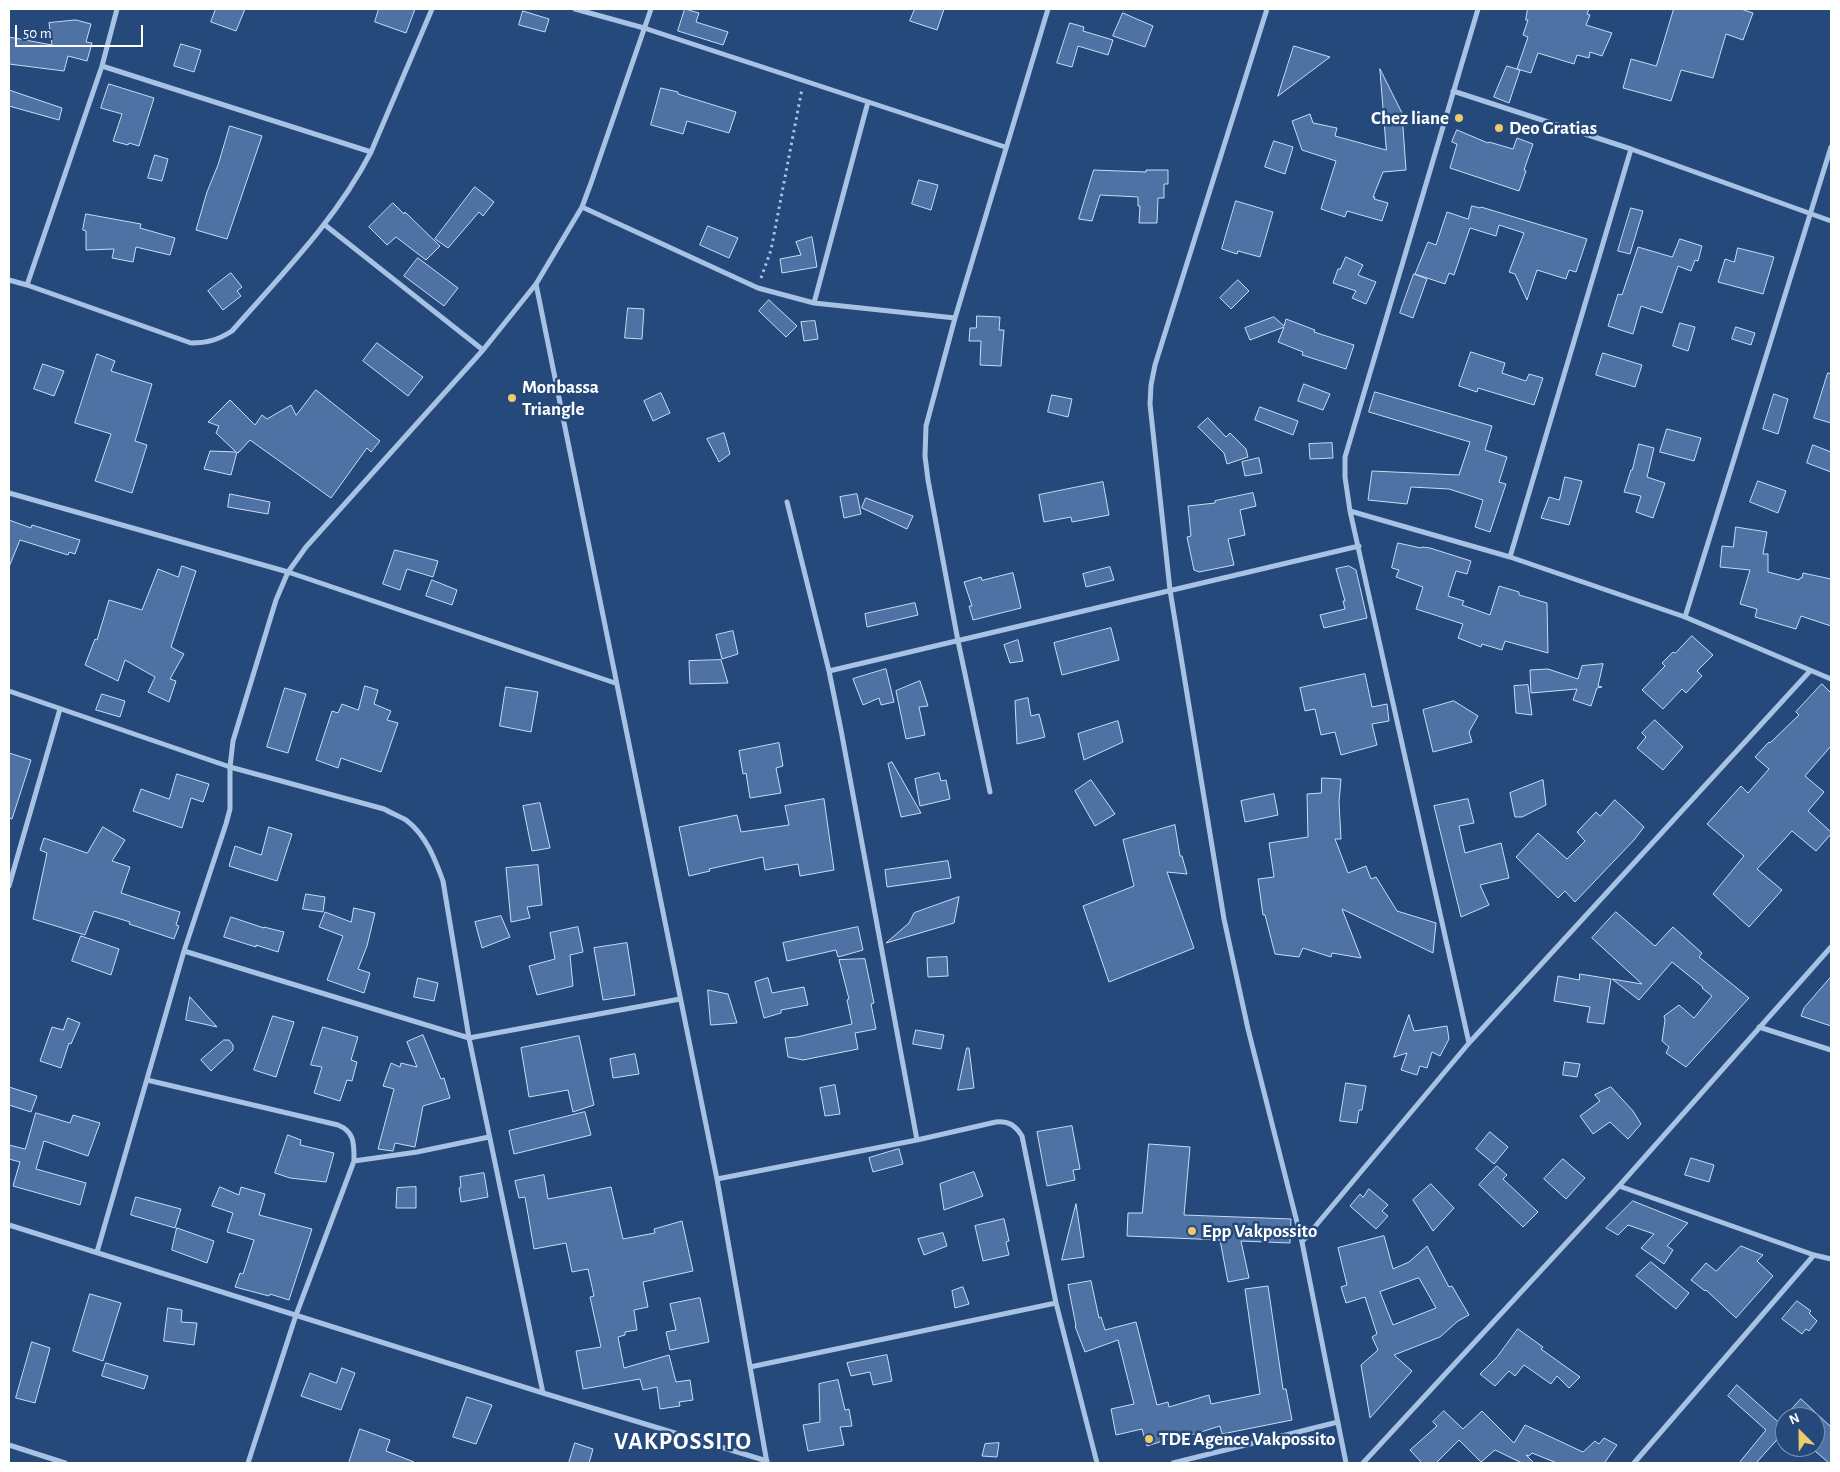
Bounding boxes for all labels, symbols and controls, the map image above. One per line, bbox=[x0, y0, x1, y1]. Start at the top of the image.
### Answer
scale bar bbox=[18, 15, 145, 47]
text: 50 m bbox=[23, 26, 52, 41]
place label: Chez liane bbox=[1371, 107, 1449, 129]
marker: Chez liane bbox=[1453, 112, 1465, 124]
place label: Deo Gratias bbox=[1509, 117, 1597, 139]
marker: Deo Gratias bbox=[1493, 122, 1505, 134]
place label: Monbassa Triangle bbox=[522, 376, 599, 420]
marker: Monbassa Triangle bbox=[506, 392, 518, 404]
place label: Epp Vakpossito bbox=[1202, 1220, 1317, 1242]
marker: Epp Vakpossito bbox=[1186, 1225, 1198, 1237]
north arrow bbox=[1775, 1407, 1825, 1457]
text: N bbox=[1787, 1411, 1802, 1427]
district label: VAKPOSSITO bbox=[613, 1428, 753, 1456]
place label: TDE Agence Vakpossito bbox=[1159, 1428, 1335, 1450]
marker: TDE Agence Vakpossito bbox=[1143, 1433, 1155, 1445]

